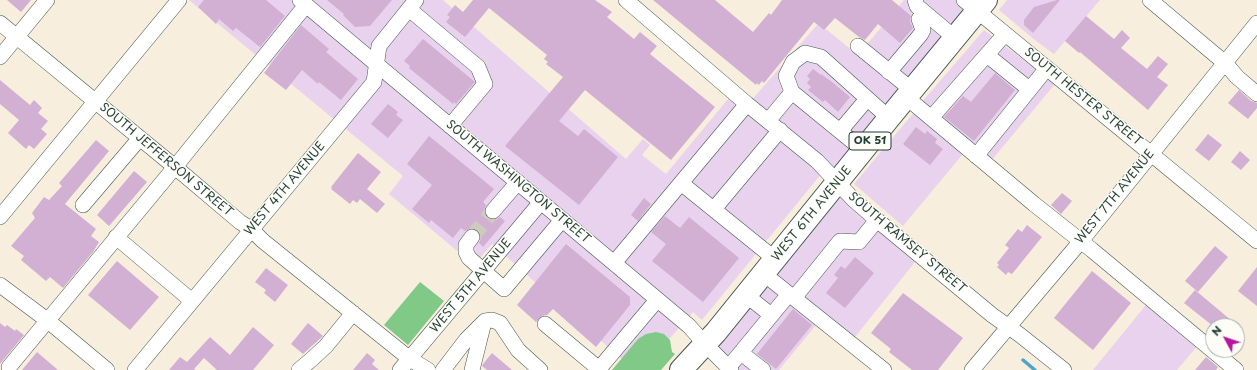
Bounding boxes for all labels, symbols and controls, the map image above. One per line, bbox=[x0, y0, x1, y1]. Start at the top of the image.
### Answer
street label: SOUTH HESTER STREET bbox=[1021, 45, 1145, 149]
street label: SOUTH JEFFERSON STREET bbox=[97, 100, 235, 220]
street label: SOUTH WASHINGTON STREET bbox=[443, 117, 593, 247]
road number: OK 51 bbox=[849, 132, 891, 150]
street label: WEST 4TH AVENUE bbox=[242, 139, 328, 239]
street label: WEST 7TH AVENUE bbox=[1073, 147, 1157, 247]
street label: WEST 6TH AVENUE bbox=[769, 164, 855, 264]
street label: SOUTH RAMSEY STREET bbox=[845, 190, 969, 296]
street label: WEST 5TH AVENUE bbox=[427, 236, 515, 336]
north arrow bbox=[1205, 318, 1245, 358]
text: N bbox=[1207, 322, 1226, 339]

